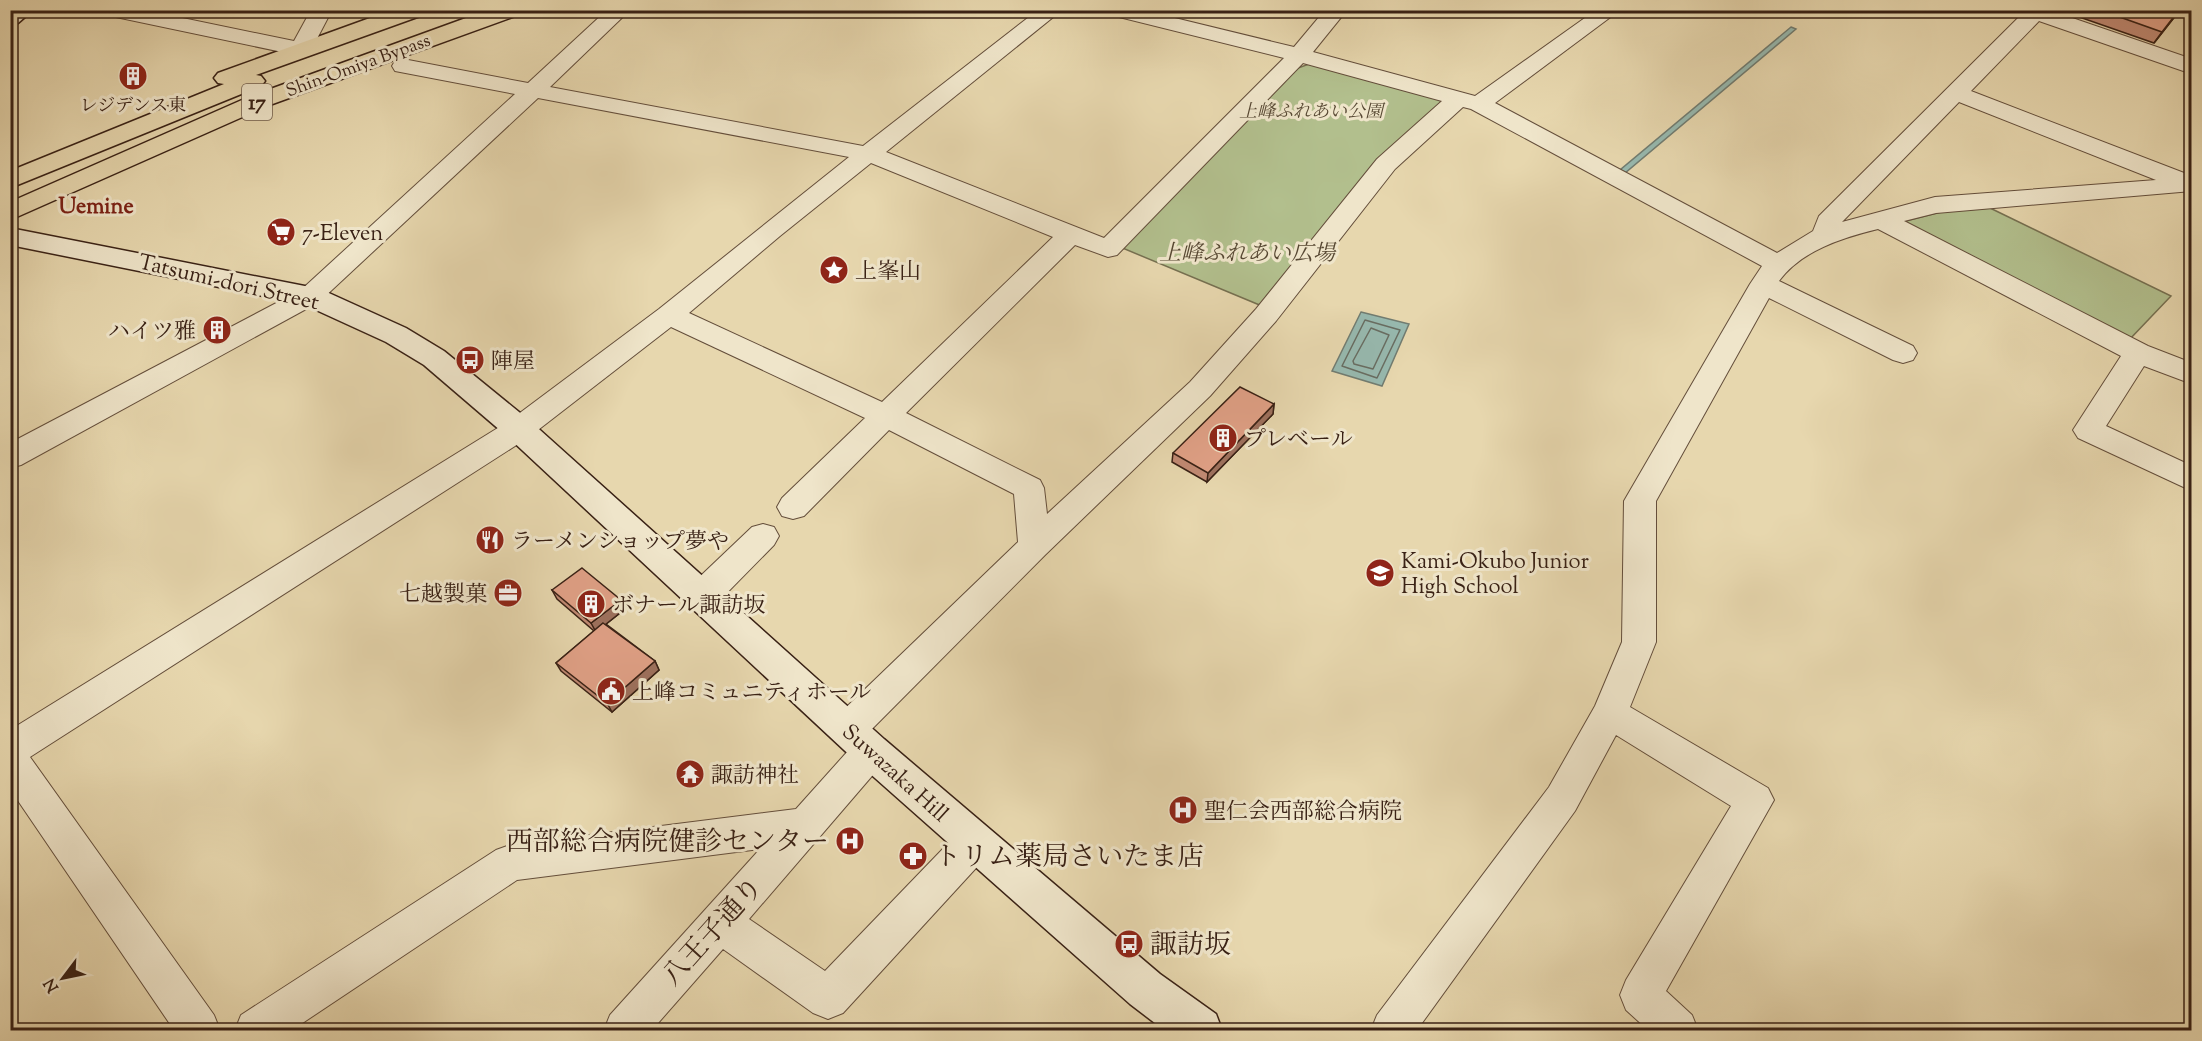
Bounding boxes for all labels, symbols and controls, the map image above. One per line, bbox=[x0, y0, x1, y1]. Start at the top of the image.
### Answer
street label: Shin-Omiya Bypass bbox=[283, 29, 435, 105]
building icon: レジデンス東 bbox=[117, 60, 149, 92]
road number: 17 bbox=[242, 84, 272, 120]
place label: レジデンス東 bbox=[80, 94, 186, 120]
park label: 上峰ふれあい公園 bbox=[1239, 100, 1386, 126]
district label: Uemine bbox=[58, 192, 134, 224]
supermarket icon: 7-Eleven bbox=[265, 216, 297, 248]
place label: 7-Eleven bbox=[302, 219, 383, 251]
park label: 上峰ふれあい広場 bbox=[1159, 239, 1337, 271]
street label: Tatsumi-dori Street bbox=[135, 248, 322, 320]
place icon: 上峯山 bbox=[818, 254, 850, 286]
place label: 上峯山 bbox=[855, 257, 921, 289]
building icon: ハイツ雅 bbox=[201, 314, 233, 346]
place label: ハイツ雅 bbox=[108, 317, 196, 349]
bus stop icon: 陣屋 bbox=[454, 344, 486, 376]
place label: 陣屋 bbox=[491, 347, 535, 379]
building icon: プレベール bbox=[1207, 422, 1239, 454]
place label: プレベール bbox=[1244, 425, 1353, 457]
restaurant icon: ラーメンショップ夢や bbox=[474, 524, 506, 556]
place label: ラーメンショップ夢や bbox=[511, 527, 729, 559]
place label: Kami-Okubo Junior High School bbox=[1401, 547, 1589, 604]
school or university icon: Kami-Okubo Junior High School bbox=[1364, 557, 1396, 589]
office icon: 七越製菓 bbox=[492, 577, 524, 609]
place label: 七越製菓 bbox=[399, 580, 487, 612]
building icon: ボナール諏訪坂 bbox=[575, 588, 607, 620]
place label: ボナール諏訪坂 bbox=[612, 591, 766, 623]
public building icon: 上峰コミュニティホール bbox=[595, 675, 627, 707]
place label: 上峰コミュニティホール bbox=[632, 678, 871, 710]
street label: Suwazaka Hill bbox=[834, 718, 954, 831]
temple icon: 諏訪神社 bbox=[674, 758, 706, 790]
place label: 諏訪神社 bbox=[711, 761, 799, 793]
hospital icon: 聖仁会西部総合病院 bbox=[1167, 794, 1199, 826]
place label: 聖仁会西部総合病院 bbox=[1204, 797, 1402, 829]
place label: 西部総合病院健診センター bbox=[506, 824, 829, 863]
hospital icon: 西部総合病院健診センター bbox=[834, 825, 866, 857]
place label: トリム薬局さいたま店 bbox=[934, 839, 1204, 878]
pharmacy icon: トリム薬局さいたま店 bbox=[897, 840, 929, 872]
street label: 八王子通り bbox=[654, 869, 774, 996]
place label: 諏訪坂 bbox=[1150, 927, 1231, 966]
bus stop icon: 諏訪坂 bbox=[1113, 928, 1145, 960]
north arrow bbox=[33, 948, 93, 1008]
text: N bbox=[39, 973, 66, 996]

